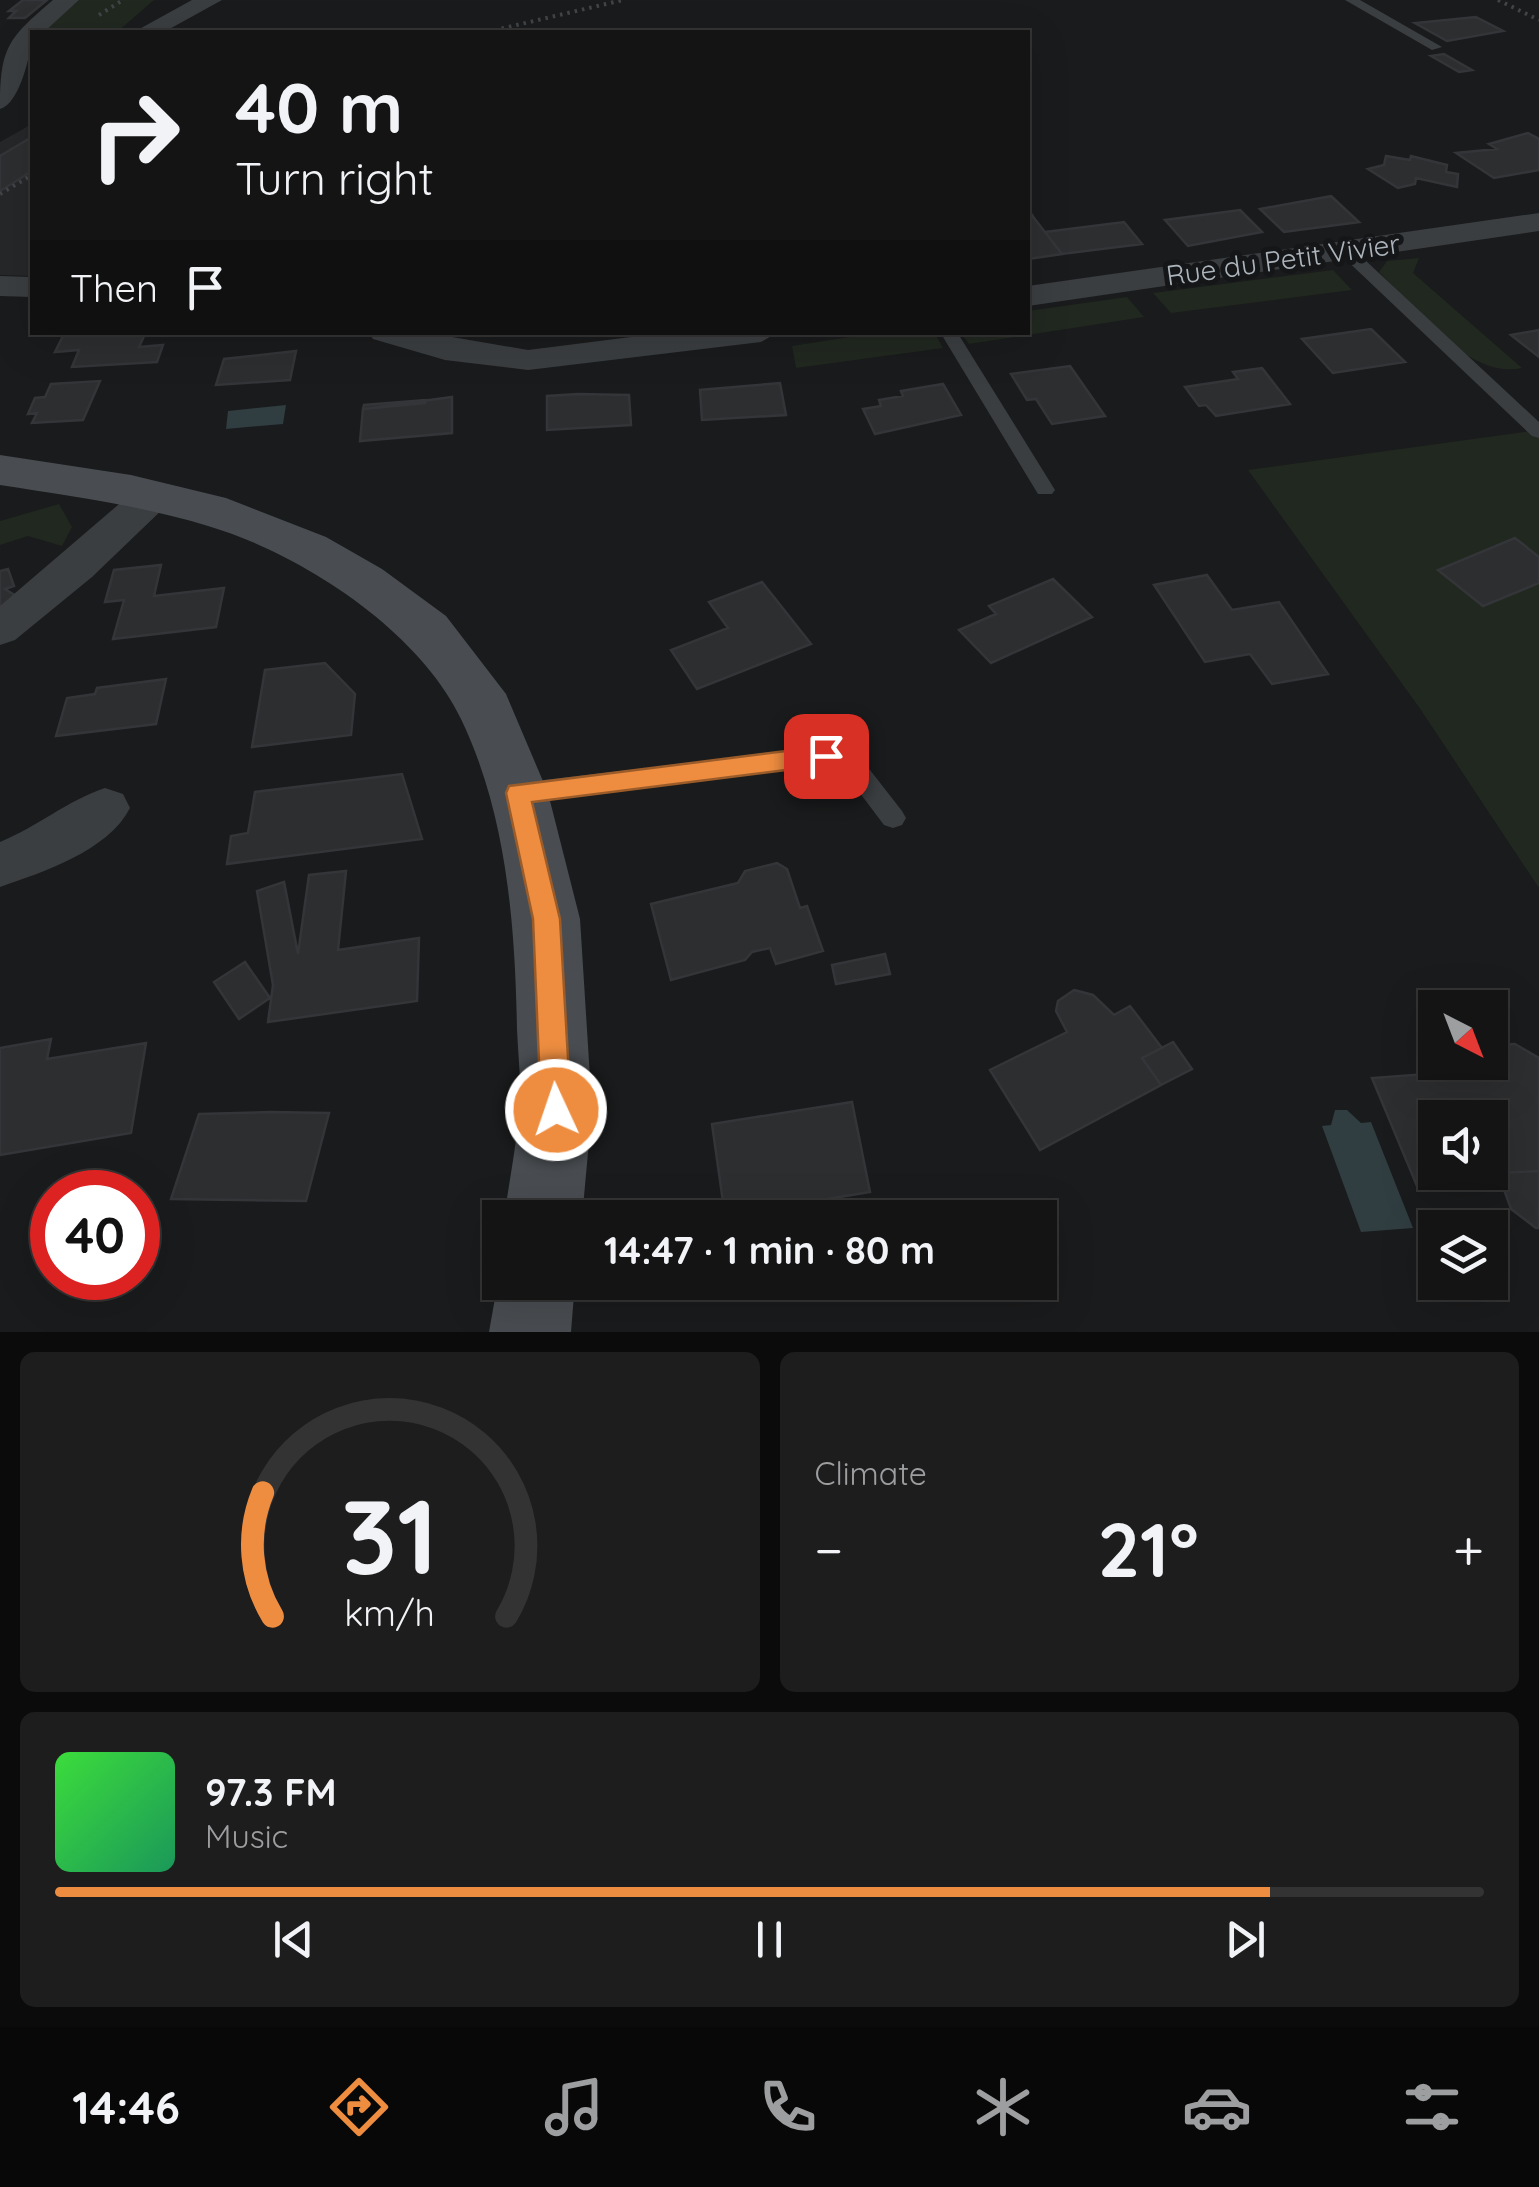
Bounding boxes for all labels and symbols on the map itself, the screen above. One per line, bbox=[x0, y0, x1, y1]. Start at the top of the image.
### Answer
street label: Rue du Petit Vivier bbox=[1164, 225, 1402, 293]
pin bbox=[784, 714, 869, 799]
north arrow bbox=[1418, 990, 1508, 1080]
position arrow bbox=[504, 1058, 608, 1162]
speed limit sign: 40 bbox=[30, 1170, 160, 1300]

